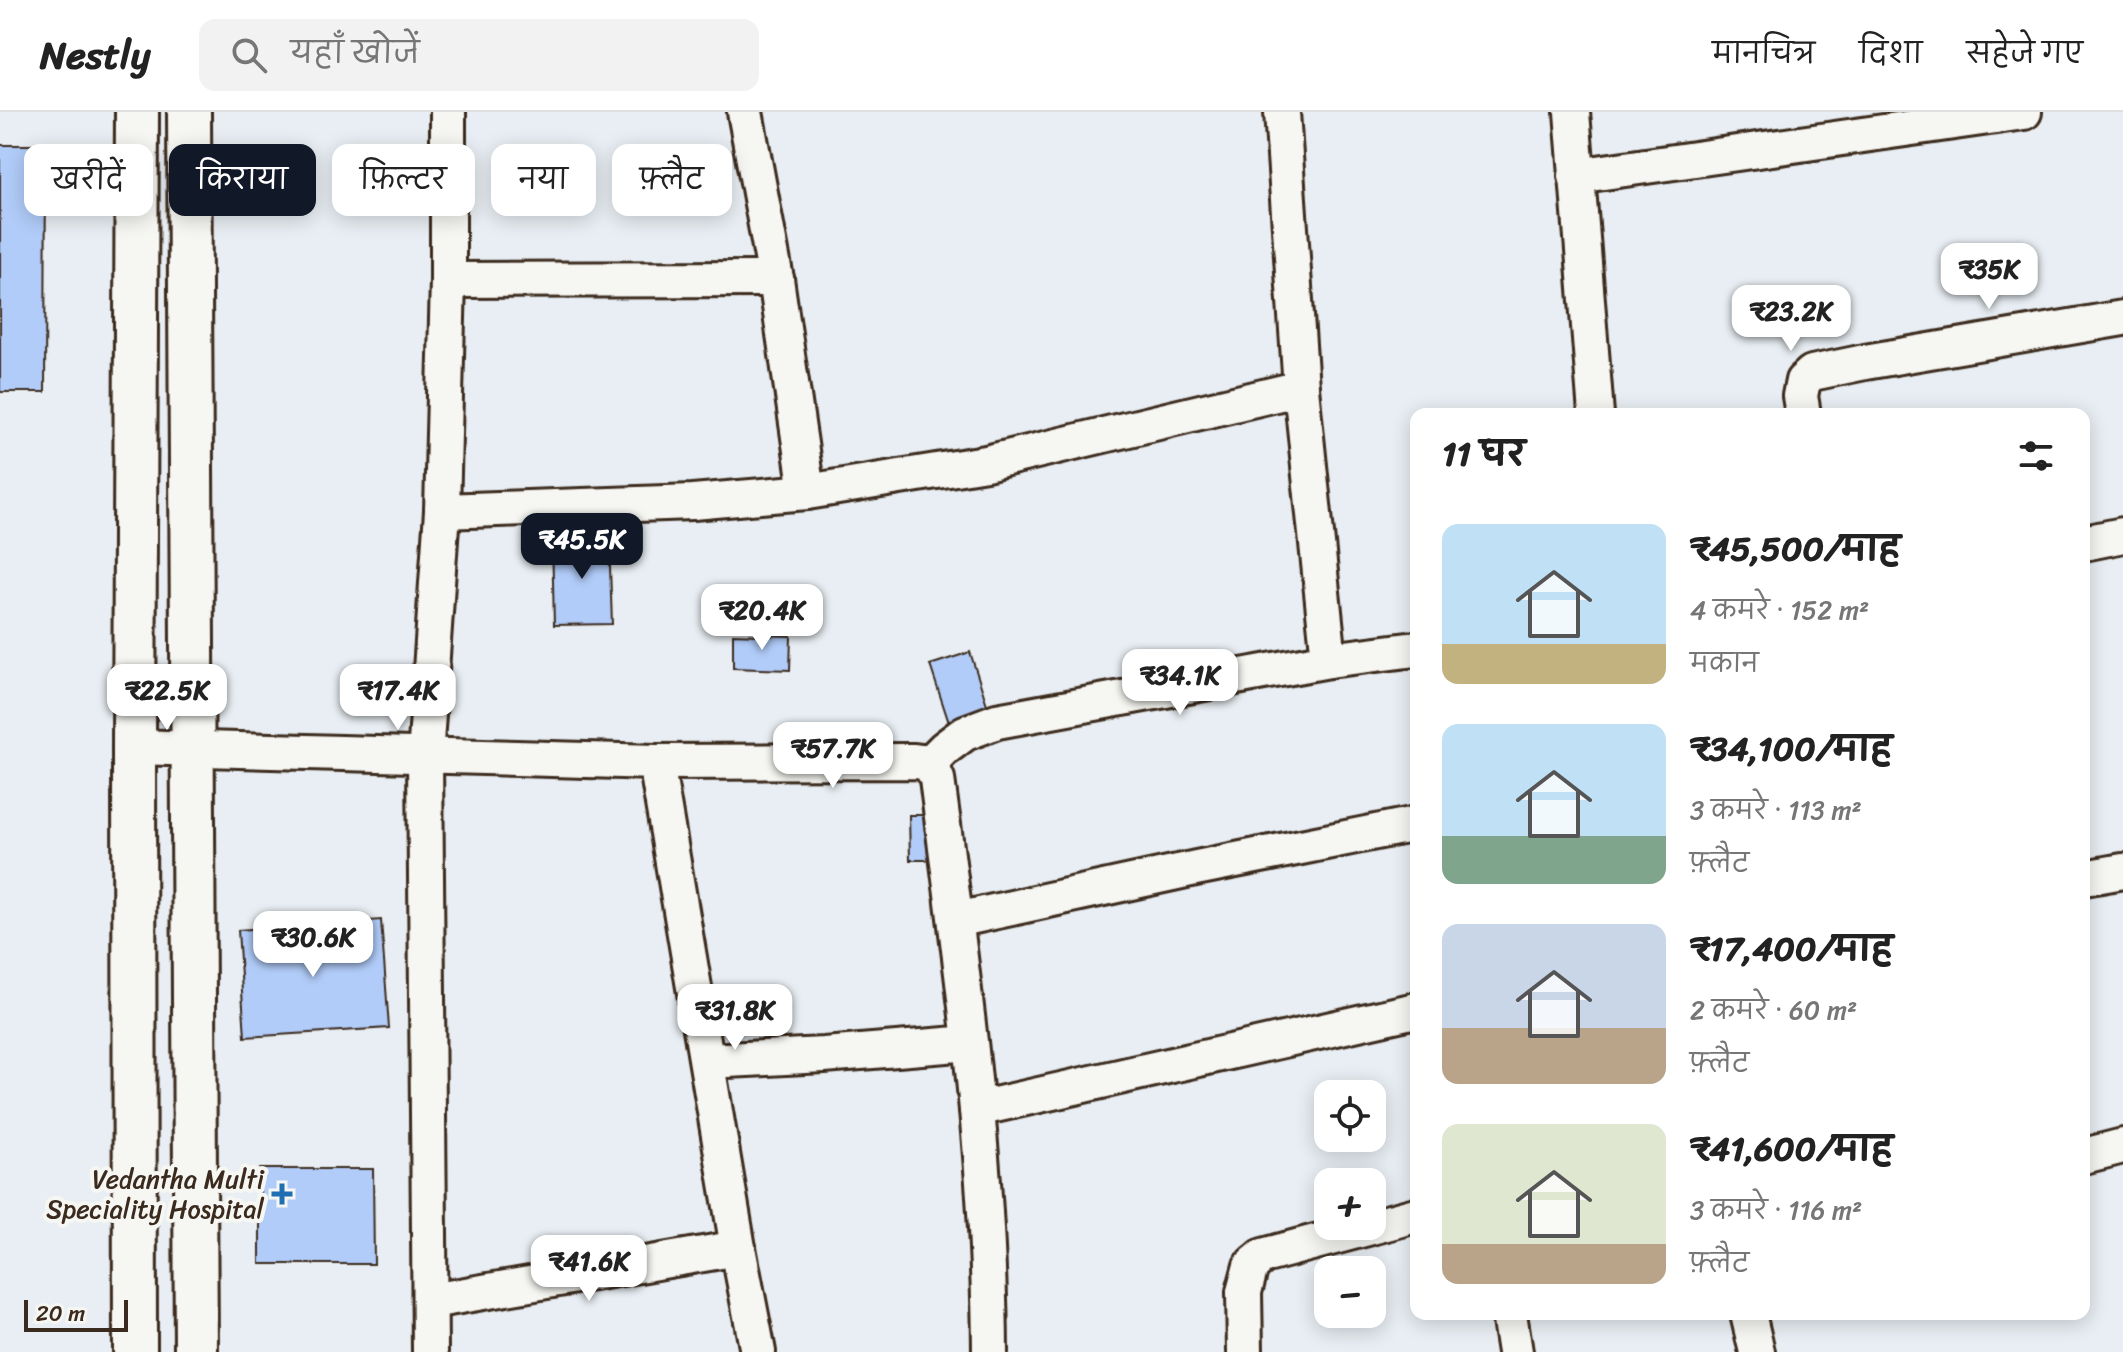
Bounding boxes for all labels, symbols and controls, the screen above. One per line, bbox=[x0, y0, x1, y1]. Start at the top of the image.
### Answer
search box bbox=[199, 19, 759, 91]
text: Nestly bbox=[40, 22, 151, 89]
text: यहाँ खोजें bbox=[291, 26, 420, 80]
text: मानचित्र bbox=[1712, 29, 1815, 78]
text: दिशा bbox=[1859, 29, 1923, 78]
text: सहेजे गए bbox=[1967, 29, 2083, 78]
icon: search bbox=[227, 33, 271, 77]
chip: खरीदें bbox=[24, 144, 153, 216]
chip: किराया bbox=[169, 144, 316, 216]
chip: फ़िल्टर bbox=[332, 144, 475, 216]
chip: नया bbox=[491, 144, 596, 216]
chip: फ़्लैट bbox=[612, 144, 732, 216]
pin: ₹35K bbox=[1942, 243, 2036, 311]
text: ₹35K bbox=[1959, 246, 2019, 292]
pin: ₹23.2K bbox=[1726, 285, 1856, 353]
text: ₹23.2K bbox=[1750, 288, 1832, 334]
text: 11 घर bbox=[1442, 424, 1525, 484]
icon: filters bbox=[2014, 434, 2058, 478]
pin: ₹45.5K bbox=[517, 513, 647, 581]
text: ₹45.5K bbox=[539, 516, 625, 562]
text: ₹45,500/माह bbox=[1690, 519, 1901, 579]
icon: home bbox=[1506, 556, 1602, 652]
pin: ₹20.4K bbox=[697, 584, 827, 652]
text: ₹20.4K bbox=[719, 587, 805, 633]
text: 4 कमरे · 152 m² bbox=[1690, 587, 1869, 633]
text: मकान bbox=[1690, 640, 1759, 686]
pin: ₹34.1K bbox=[1115, 649, 1245, 717]
text: ₹34.1K bbox=[1140, 652, 1220, 698]
pin: ₹22.5K bbox=[102, 664, 232, 732]
pin: ₹17.4K bbox=[333, 664, 463, 732]
text: ₹22.5K bbox=[125, 667, 209, 713]
text: ₹17.4K bbox=[358, 667, 438, 713]
text: ₹34,100/माह bbox=[1690, 719, 1892, 779]
pin: ₹57.7K bbox=[768, 722, 898, 790]
text: ₹57.7K bbox=[791, 725, 875, 771]
icon: home bbox=[1506, 756, 1602, 852]
text: 3 कमरे · 113 m² bbox=[1690, 787, 1862, 833]
text: फ़्लैट bbox=[1690, 840, 1749, 886]
pin: ₹30.6K bbox=[248, 911, 378, 979]
text: ₹30.6K bbox=[271, 914, 355, 960]
text: ₹17,400/माह bbox=[1690, 919, 1893, 979]
icon: home bbox=[1506, 956, 1602, 1052]
pin: ₹31.8K bbox=[670, 984, 800, 1052]
text: ₹31.8K bbox=[695, 987, 775, 1033]
text: 2 कमरे · 60 m² bbox=[1690, 987, 1857, 1033]
text: फ़्लैट bbox=[1690, 1040, 1749, 1086]
map controls bbox=[1314, 1080, 1386, 1328]
button: locate bbox=[1314, 1080, 1386, 1152]
text: ₹41,600/माह bbox=[1690, 1119, 1893, 1179]
place label: Vedantha Multi Speciality Hospital bbox=[46, 1156, 265, 1232]
icon: home bbox=[1506, 1156, 1602, 1252]
button: + bbox=[1314, 1168, 1386, 1240]
marker: Vedantha Multi Speciality Hospital bbox=[271, 1183, 293, 1205]
text: 3 कमरे · 116 m² bbox=[1690, 1187, 1862, 1233]
pin: ₹41.6K bbox=[524, 1235, 654, 1303]
text: ₹41.6K bbox=[549, 1238, 629, 1284]
text: फ़्लैट bbox=[1690, 1240, 1749, 1286]
button: − bbox=[1314, 1256, 1386, 1328]
text: 20 m bbox=[36, 1294, 85, 1333]
scale bar bbox=[24, 1296, 128, 1332]

